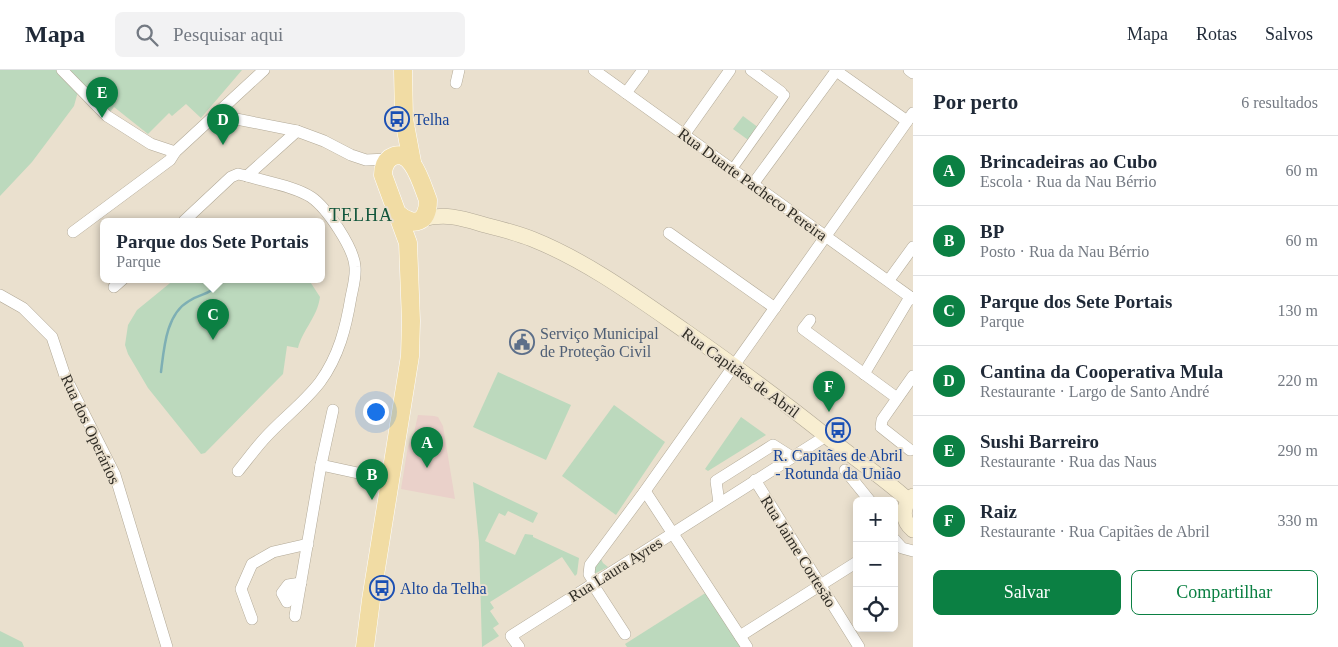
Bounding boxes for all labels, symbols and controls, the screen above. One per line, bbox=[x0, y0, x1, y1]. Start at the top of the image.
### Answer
search box bbox=[115, 12, 465, 57]
text: Mapa bbox=[25, 21, 85, 47]
icon: search bbox=[133, 21, 161, 49]
text: Pesquisar aqui bbox=[173, 24, 283, 45]
text: Mapa bbox=[1127, 24, 1168, 44]
text: Rotas bbox=[1196, 24, 1237, 44]
text: Salvos bbox=[1265, 24, 1313, 44]
pin: E bbox=[86, 77, 118, 118]
text: Por perto bbox=[933, 90, 1018, 114]
text: 6 resultados bbox=[1241, 94, 1318, 111]
pin: D bbox=[207, 104, 239, 145]
bus stop icon: Telha bbox=[384, 106, 410, 132]
place label: Telha bbox=[414, 111, 449, 128]
street label: Rua Duarte Pacheco Pereira bbox=[675, 125, 830, 244]
text: Brincadeiras ao Cubo bbox=[980, 151, 1157, 172]
text: A bbox=[943, 162, 955, 179]
text: 60 m bbox=[1286, 162, 1318, 179]
text: Escola · Rua da Nau Bérrio bbox=[980, 173, 1156, 190]
district label: TELHA bbox=[329, 205, 393, 225]
popup bbox=[100, 218, 325, 283]
text: BP bbox=[980, 221, 1004, 242]
text: Parque dos Sete Portais bbox=[116, 231, 309, 252]
text: B bbox=[944, 232, 954, 249]
text: 60 m bbox=[1286, 232, 1318, 249]
text: Posto · Rua da Nau Bérrio bbox=[980, 243, 1149, 260]
text: Parque bbox=[116, 253, 161, 270]
text: Parque dos Sete Portais bbox=[980, 291, 1172, 312]
pin: C bbox=[197, 299, 229, 340]
text: C bbox=[943, 302, 955, 319]
text: 130 m bbox=[1278, 302, 1318, 319]
text: Parque bbox=[980, 313, 1024, 330]
street label: Rua Capitães de Abril bbox=[678, 324, 803, 422]
place label: Serviço Municipal de Proteção Civil bbox=[540, 325, 659, 361]
public building icon: Serviço Municipal de Proteção Civil bbox=[509, 329, 535, 355]
text: Cantina da Cooperativa Mula bbox=[980, 361, 1223, 382]
pin: F bbox=[813, 371, 845, 412]
street label: Rua dos Operários bbox=[57, 372, 123, 487]
text: D bbox=[943, 372, 955, 389]
text: 220 m bbox=[1278, 372, 1318, 389]
text: Restaurante · Largo de Santo André bbox=[980, 383, 1209, 400]
your location bbox=[363, 399, 389, 425]
bus stop icon: R. Capitães de Abril - Rotunda da União bbox=[825, 417, 851, 443]
pin: A bbox=[411, 427, 443, 468]
text: Sushi Barreiro bbox=[980, 431, 1099, 452]
text: E bbox=[944, 442, 954, 459]
text: 290 m bbox=[1278, 442, 1318, 459]
place label: R. Capitães de Abril - Rotunda da União bbox=[773, 447, 903, 482]
text: Restaurante · Rua das Naus bbox=[980, 453, 1157, 470]
pin: B bbox=[356, 459, 388, 500]
street label: Rua Jaime Cortesão bbox=[757, 492, 840, 610]
map controls bbox=[853, 497, 898, 632]
button: + bbox=[853, 497, 898, 542]
text: Raiz bbox=[980, 501, 1017, 522]
text: F bbox=[944, 512, 954, 529]
text: 330 m bbox=[1278, 512, 1318, 529]
text: Restaurante · Rua Capitães de Abril bbox=[980, 523, 1210, 540]
street label: Rua Laura Ayres bbox=[565, 534, 666, 606]
button: − bbox=[853, 542, 898, 587]
button: Salvar bbox=[933, 570, 1121, 615]
button: Compartilhar bbox=[1131, 570, 1318, 615]
bus stop icon: Alto da Telha bbox=[369, 575, 395, 601]
place label: Alto da Telha bbox=[400, 580, 487, 597]
button: locate bbox=[853, 587, 898, 632]

